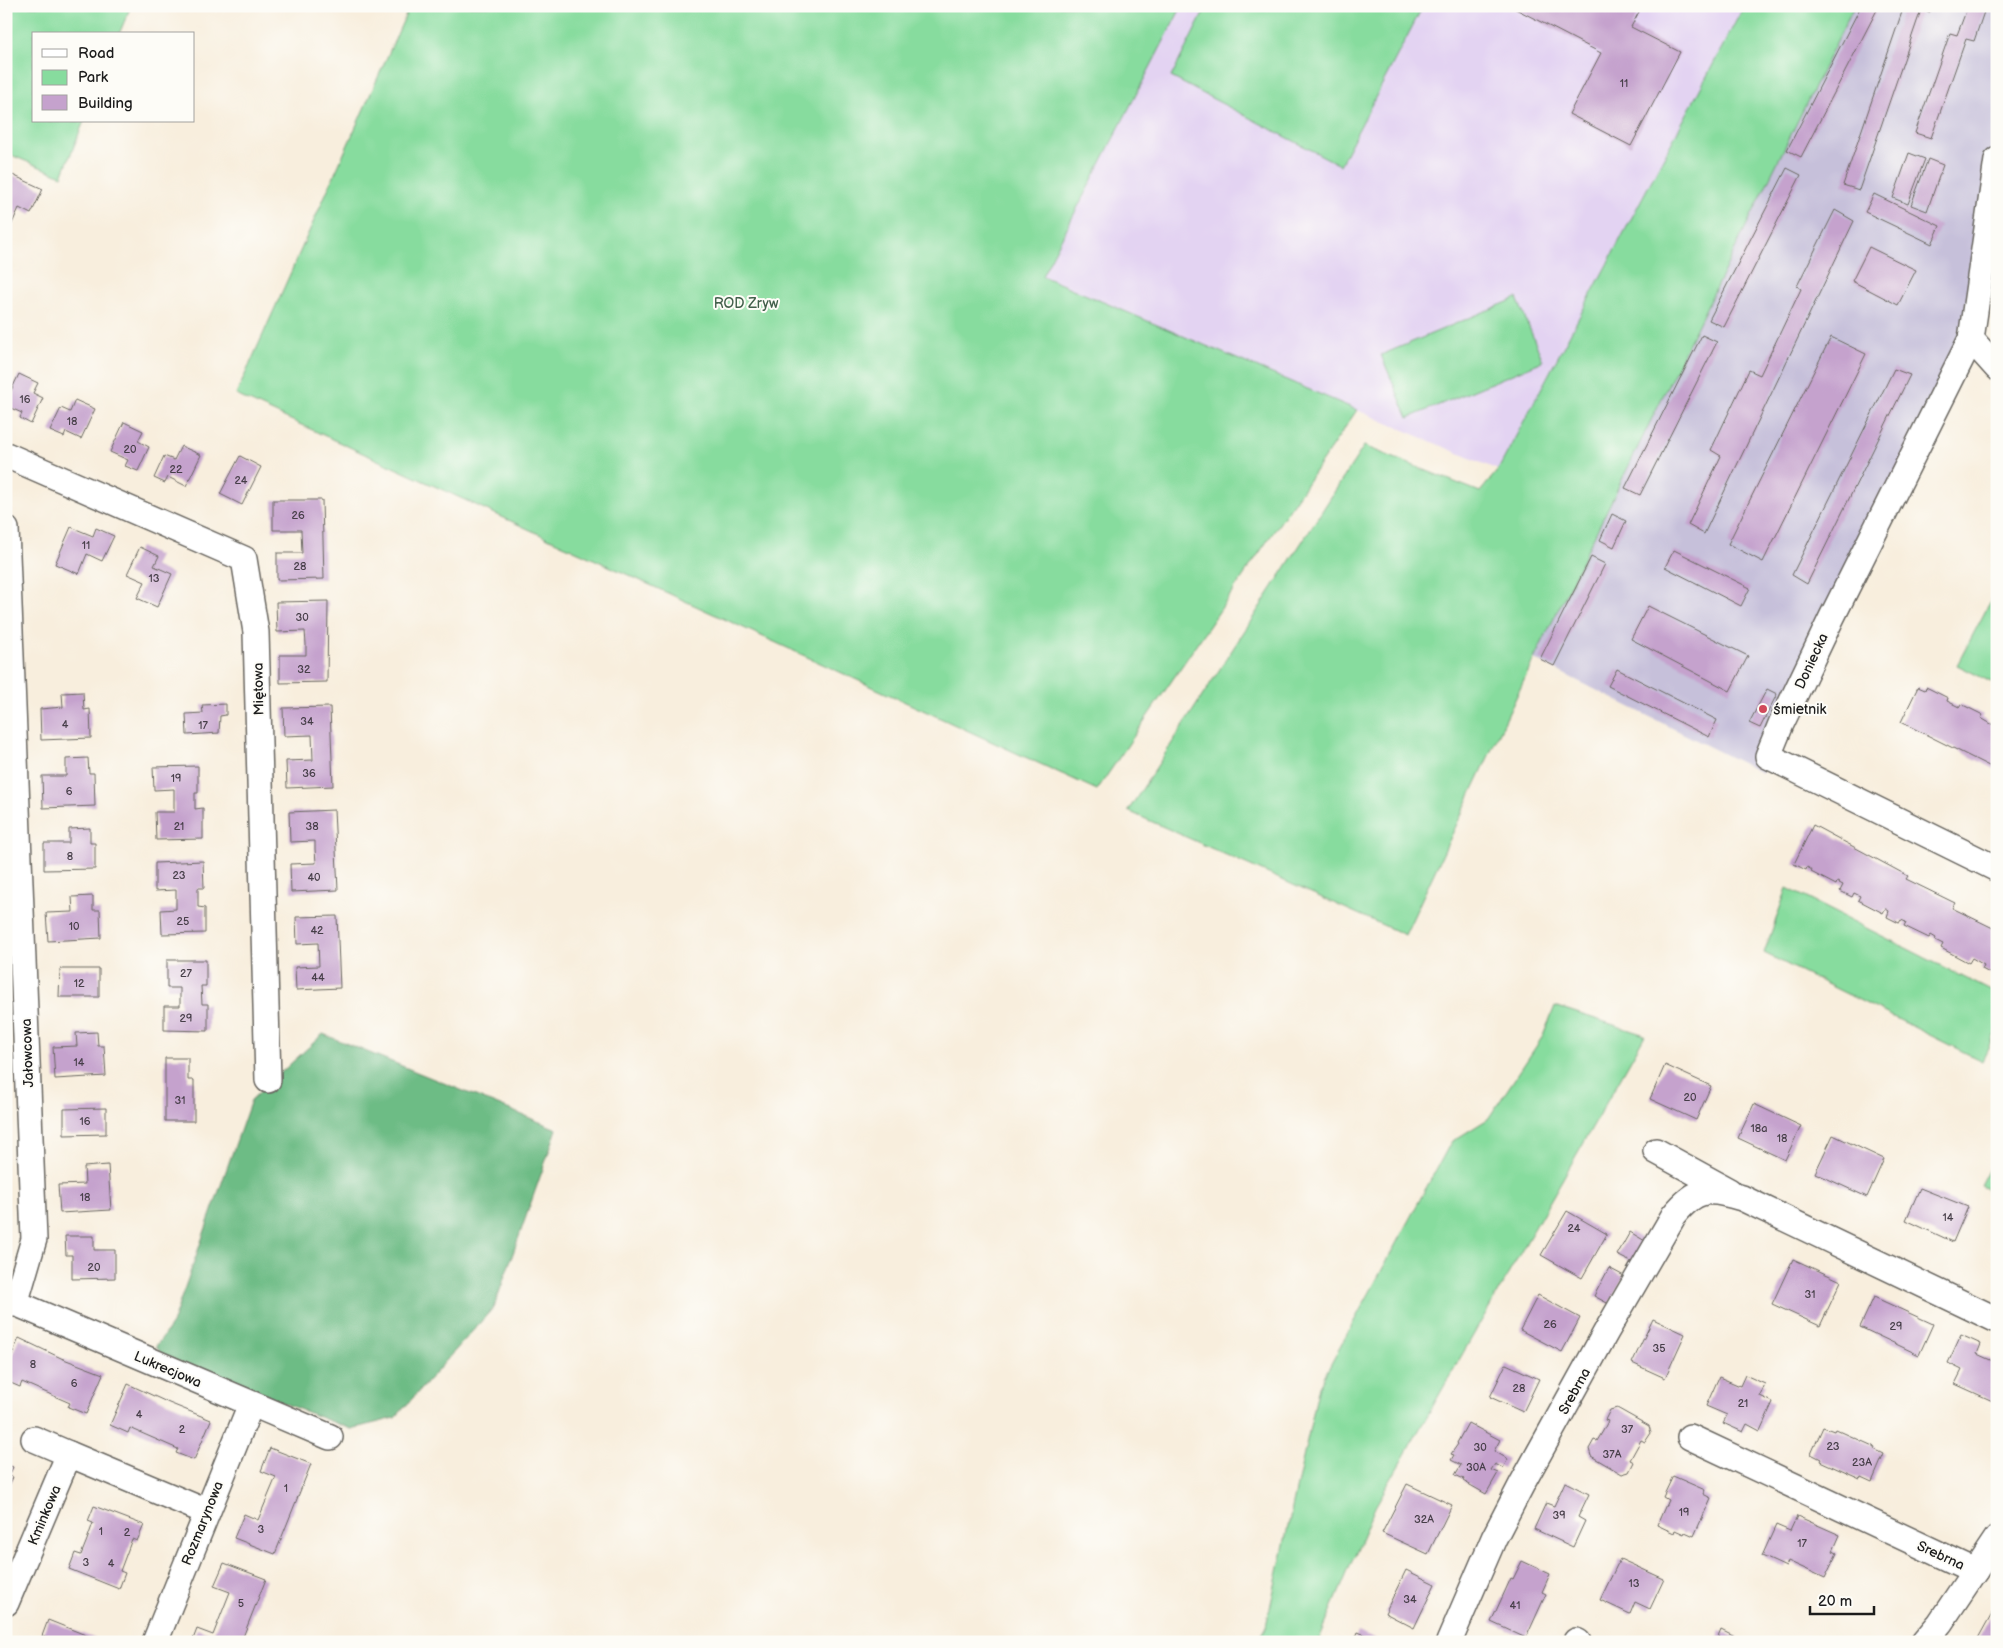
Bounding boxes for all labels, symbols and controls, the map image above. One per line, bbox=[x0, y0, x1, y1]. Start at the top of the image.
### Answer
legend bbox=[32, 32, 195, 122]
text: Road bbox=[78, 44, 114, 63]
text: Park bbox=[78, 68, 109, 87]
house number: 11 bbox=[1620, 77, 1628, 90]
text: Building bbox=[78, 94, 133, 113]
park label: ROD Zryw bbox=[714, 295, 779, 312]
house number: 16 bbox=[20, 393, 31, 406]
house number: 18 bbox=[67, 415, 77, 428]
house number: 20 bbox=[124, 443, 137, 456]
house number: 22 bbox=[170, 463, 183, 476]
house number: 24 bbox=[234, 474, 248, 487]
house number: 26 bbox=[291, 509, 305, 522]
house number: 11 bbox=[82, 539, 90, 552]
house number: 28 bbox=[294, 560, 306, 573]
house number: 13 bbox=[148, 572, 160, 585]
house number: 30 bbox=[295, 611, 309, 624]
street label: Doniecka bbox=[1791, 631, 1832, 692]
street label: Miętowa bbox=[250, 662, 267, 715]
house number: 32 bbox=[297, 663, 311, 676]
place label: śmietnik bbox=[1773, 701, 1826, 718]
marker: śmietnik bbox=[1757, 703, 1769, 715]
house number: 34 bbox=[300, 715, 314, 728]
house number: 4 bbox=[62, 718, 69, 731]
house number: 17 bbox=[198, 719, 208, 732]
house number: 36 bbox=[302, 767, 316, 780]
house number: 19 bbox=[171, 772, 181, 785]
house number: 6 bbox=[66, 785, 73, 798]
house number: 21 bbox=[174, 820, 184, 833]
house number: 38 bbox=[305, 820, 319, 833]
house number: 8 bbox=[67, 850, 73, 863]
house number: 23 bbox=[172, 869, 186, 882]
house number: 40 bbox=[307, 871, 321, 884]
house number: 25 bbox=[177, 915, 189, 928]
house number: 10 bbox=[69, 920, 80, 933]
house number: 42 bbox=[310, 924, 324, 937]
house number: 27 bbox=[180, 967, 193, 980]
house number: 44 bbox=[311, 971, 325, 984]
house number: 12 bbox=[74, 977, 85, 990]
house number: 29 bbox=[180, 1012, 192, 1025]
street label: Jałowcowa bbox=[18, 1018, 37, 1088]
house number: 14 bbox=[74, 1056, 85, 1069]
house number: 20 bbox=[1684, 1091, 1697, 1104]
house number: 31 bbox=[174, 1094, 186, 1107]
house number: 16 bbox=[80, 1115, 91, 1128]
house number: 18a bbox=[1751, 1122, 1767, 1135]
house number: 18 bbox=[1777, 1132, 1787, 1145]
house number: 18 bbox=[80, 1191, 90, 1204]
house number: 14 bbox=[1943, 1211, 1954, 1224]
house number: 24 bbox=[1567, 1222, 1581, 1235]
house number: 20 bbox=[88, 1261, 101, 1274]
house number: 31 bbox=[1804, 1288, 1816, 1301]
house number: 26 bbox=[1543, 1318, 1557, 1331]
house number: 29 bbox=[1890, 1320, 1902, 1333]
house number: 35 bbox=[1652, 1342, 1666, 1355]
street label: Lukrecjowa bbox=[132, 1348, 204, 1391]
house number: 8 bbox=[30, 1358, 36, 1371]
street label: Srebrna bbox=[1555, 1365, 1594, 1417]
house number: 6 bbox=[71, 1377, 78, 1390]
house number: 28 bbox=[1513, 1382, 1525, 1395]
house number: 21 bbox=[1738, 1397, 1748, 1410]
house number: 4 bbox=[136, 1408, 143, 1421]
house number: 2 bbox=[179, 1423, 186, 1436]
house number: 37 bbox=[1621, 1423, 1634, 1436]
house number: 23 bbox=[1826, 1440, 1840, 1453]
house number: 30 bbox=[1473, 1441, 1487, 1454]
house number: 37A bbox=[1603, 1448, 1622, 1461]
house number: 23A bbox=[1852, 1456, 1872, 1469]
house number: 30A bbox=[1466, 1461, 1486, 1474]
street label: Rozmarynowa bbox=[178, 1479, 227, 1568]
house number: 1 bbox=[284, 1482, 288, 1495]
street label: Kminkowa bbox=[24, 1483, 65, 1548]
house number: 19 bbox=[1679, 1506, 1689, 1519]
house number: 39 bbox=[1552, 1509, 1566, 1522]
house number: 32A bbox=[1414, 1513, 1434, 1526]
house number: 3 bbox=[258, 1523, 265, 1536]
house number: 1 bbox=[99, 1525, 103, 1538]
house number: 2 bbox=[124, 1526, 131, 1539]
house number: 17 bbox=[1797, 1537, 1807, 1550]
street label: Srebrna bbox=[1914, 1537, 1967, 1574]
house number: 3 bbox=[83, 1556, 90, 1569]
house number: 4 bbox=[108, 1557, 115, 1570]
house number: 13 bbox=[1628, 1577, 1640, 1590]
scale bar bbox=[1810, 1583, 1874, 1615]
text: 20 m bbox=[1818, 1592, 1852, 1611]
house number: 34 bbox=[1403, 1593, 1417, 1606]
house number: 5 bbox=[238, 1597, 244, 1610]
house number: 41 bbox=[1510, 1599, 1520, 1612]

